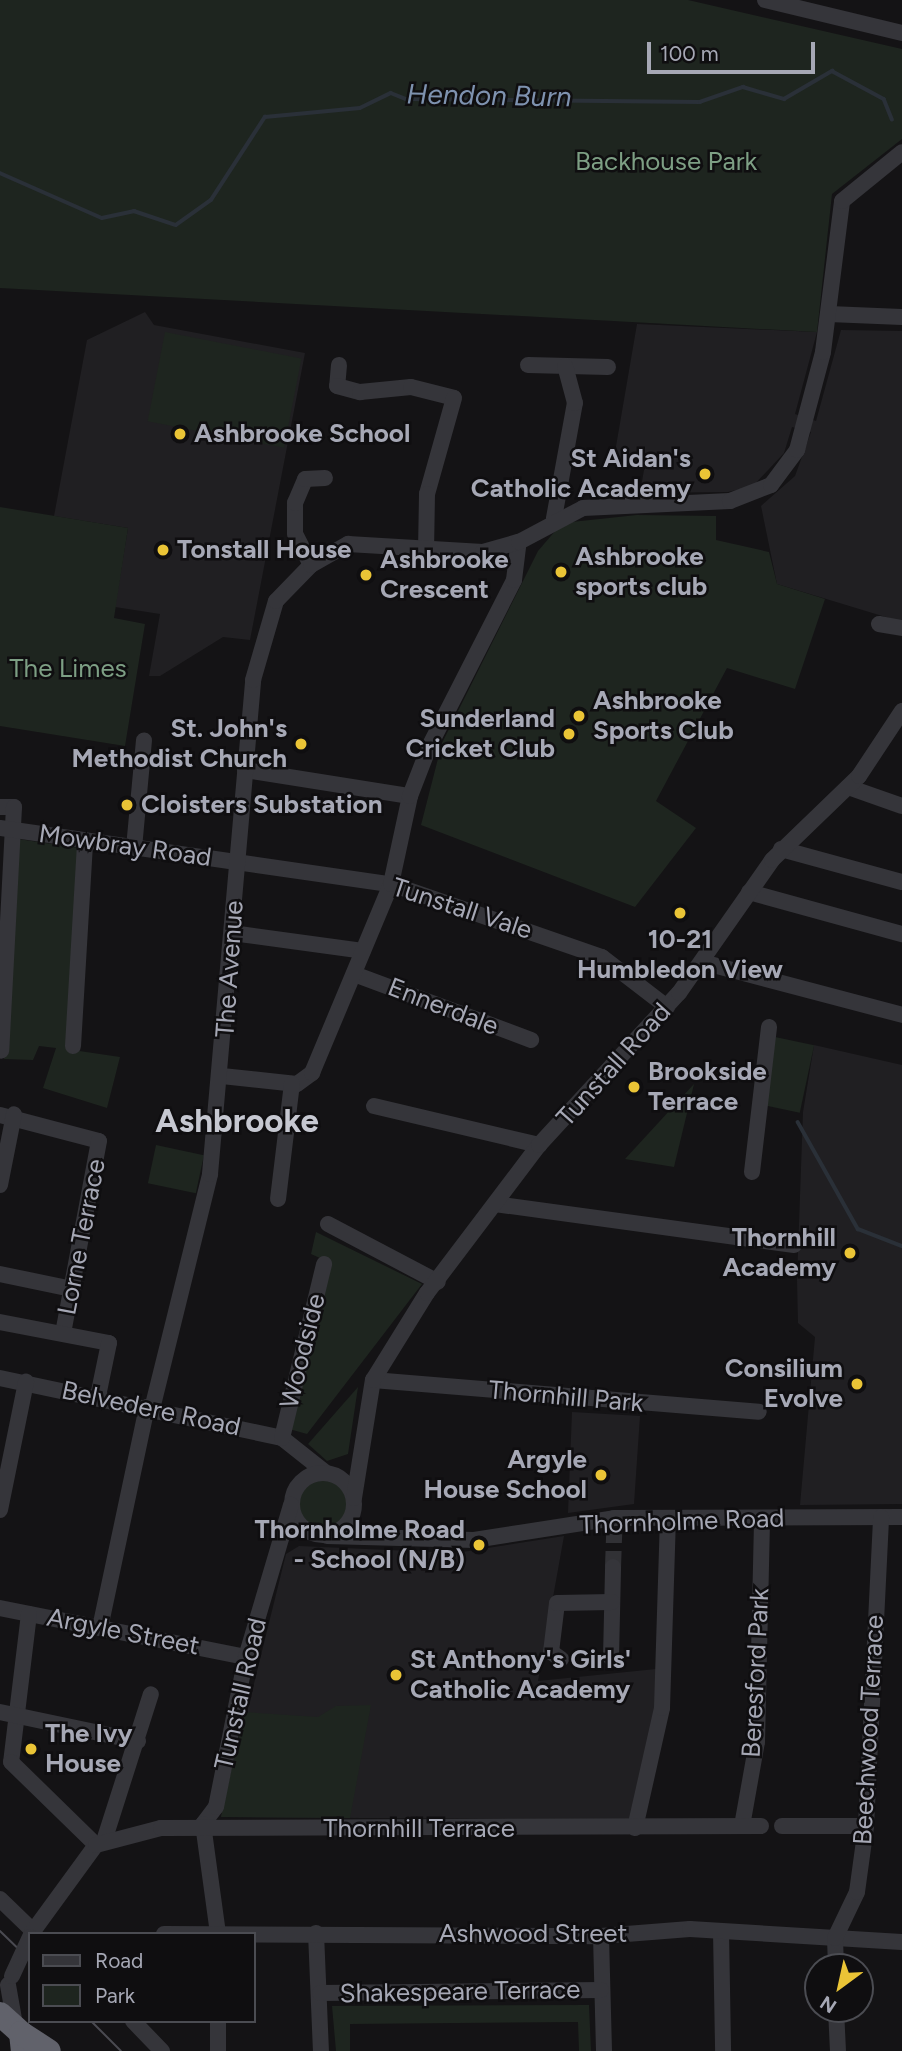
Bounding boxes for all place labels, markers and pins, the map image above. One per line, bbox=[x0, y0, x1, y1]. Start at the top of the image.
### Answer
place label: Ashbrooke School bbox=[194, 418, 410, 450]
marker: Ashbrooke School bbox=[172, 426, 188, 442]
place label: St Aidan's Catholic Academy bbox=[471, 443, 691, 504]
marker: St Aidan's Catholic Academy bbox=[697, 466, 713, 482]
place label: Tonstall House bbox=[177, 534, 351, 566]
place label: Ashbrooke sports club bbox=[575, 541, 707, 602]
marker: Tonstall House bbox=[155, 542, 171, 558]
place label: Ashbrooke Crescent bbox=[380, 544, 509, 606]
marker: Ashbrooke sports club bbox=[553, 564, 569, 580]
marker: Ashbrooke Crescent bbox=[358, 567, 374, 583]
place label: Ashbrooke Sports Club bbox=[593, 685, 734, 746]
place label: Sunderland Cricket Club bbox=[405, 703, 555, 764]
marker: Ashbrooke Sports Club bbox=[571, 708, 587, 724]
place label: St. John's Methodist Church bbox=[72, 713, 287, 774]
marker: Sunderland Cricket Club bbox=[561, 726, 577, 742]
marker: St. John's Methodist Church bbox=[293, 736, 309, 752]
place label: Cloisters Substation bbox=[141, 789, 382, 821]
marker: Cloisters Substation bbox=[119, 797, 135, 813]
marker: 10-21 Humbledon View bbox=[672, 905, 688, 921]
place label: 10-21 Humbledon View bbox=[577, 924, 783, 986]
place label: Brookside Terrace bbox=[648, 1056, 767, 1118]
marker: Brookside Terrace bbox=[626, 1079, 642, 1095]
place label: Thornhill Academy bbox=[723, 1222, 836, 1284]
marker: Thornhill Academy bbox=[842, 1245, 858, 1261]
place label: Consilium Evolve bbox=[725, 1353, 843, 1414]
marker: Consilium Evolve bbox=[849, 1376, 865, 1392]
place label: Argyle House School bbox=[424, 1444, 587, 1506]
marker: Argyle House School bbox=[593, 1467, 609, 1483]
place label: Thornholme Road - School (N/B) bbox=[254, 1514, 465, 1576]
marker: Thornholme Road - School (N/B) bbox=[471, 1537, 487, 1553]
place label: St Anthony's Girls' Catholic Academy bbox=[410, 1644, 631, 1706]
marker: St Anthony's Girls' Catholic Academy bbox=[388, 1667, 404, 1683]
place label: The Ivy House bbox=[45, 1718, 133, 1780]
marker: The Ivy House bbox=[23, 1741, 39, 1757]

